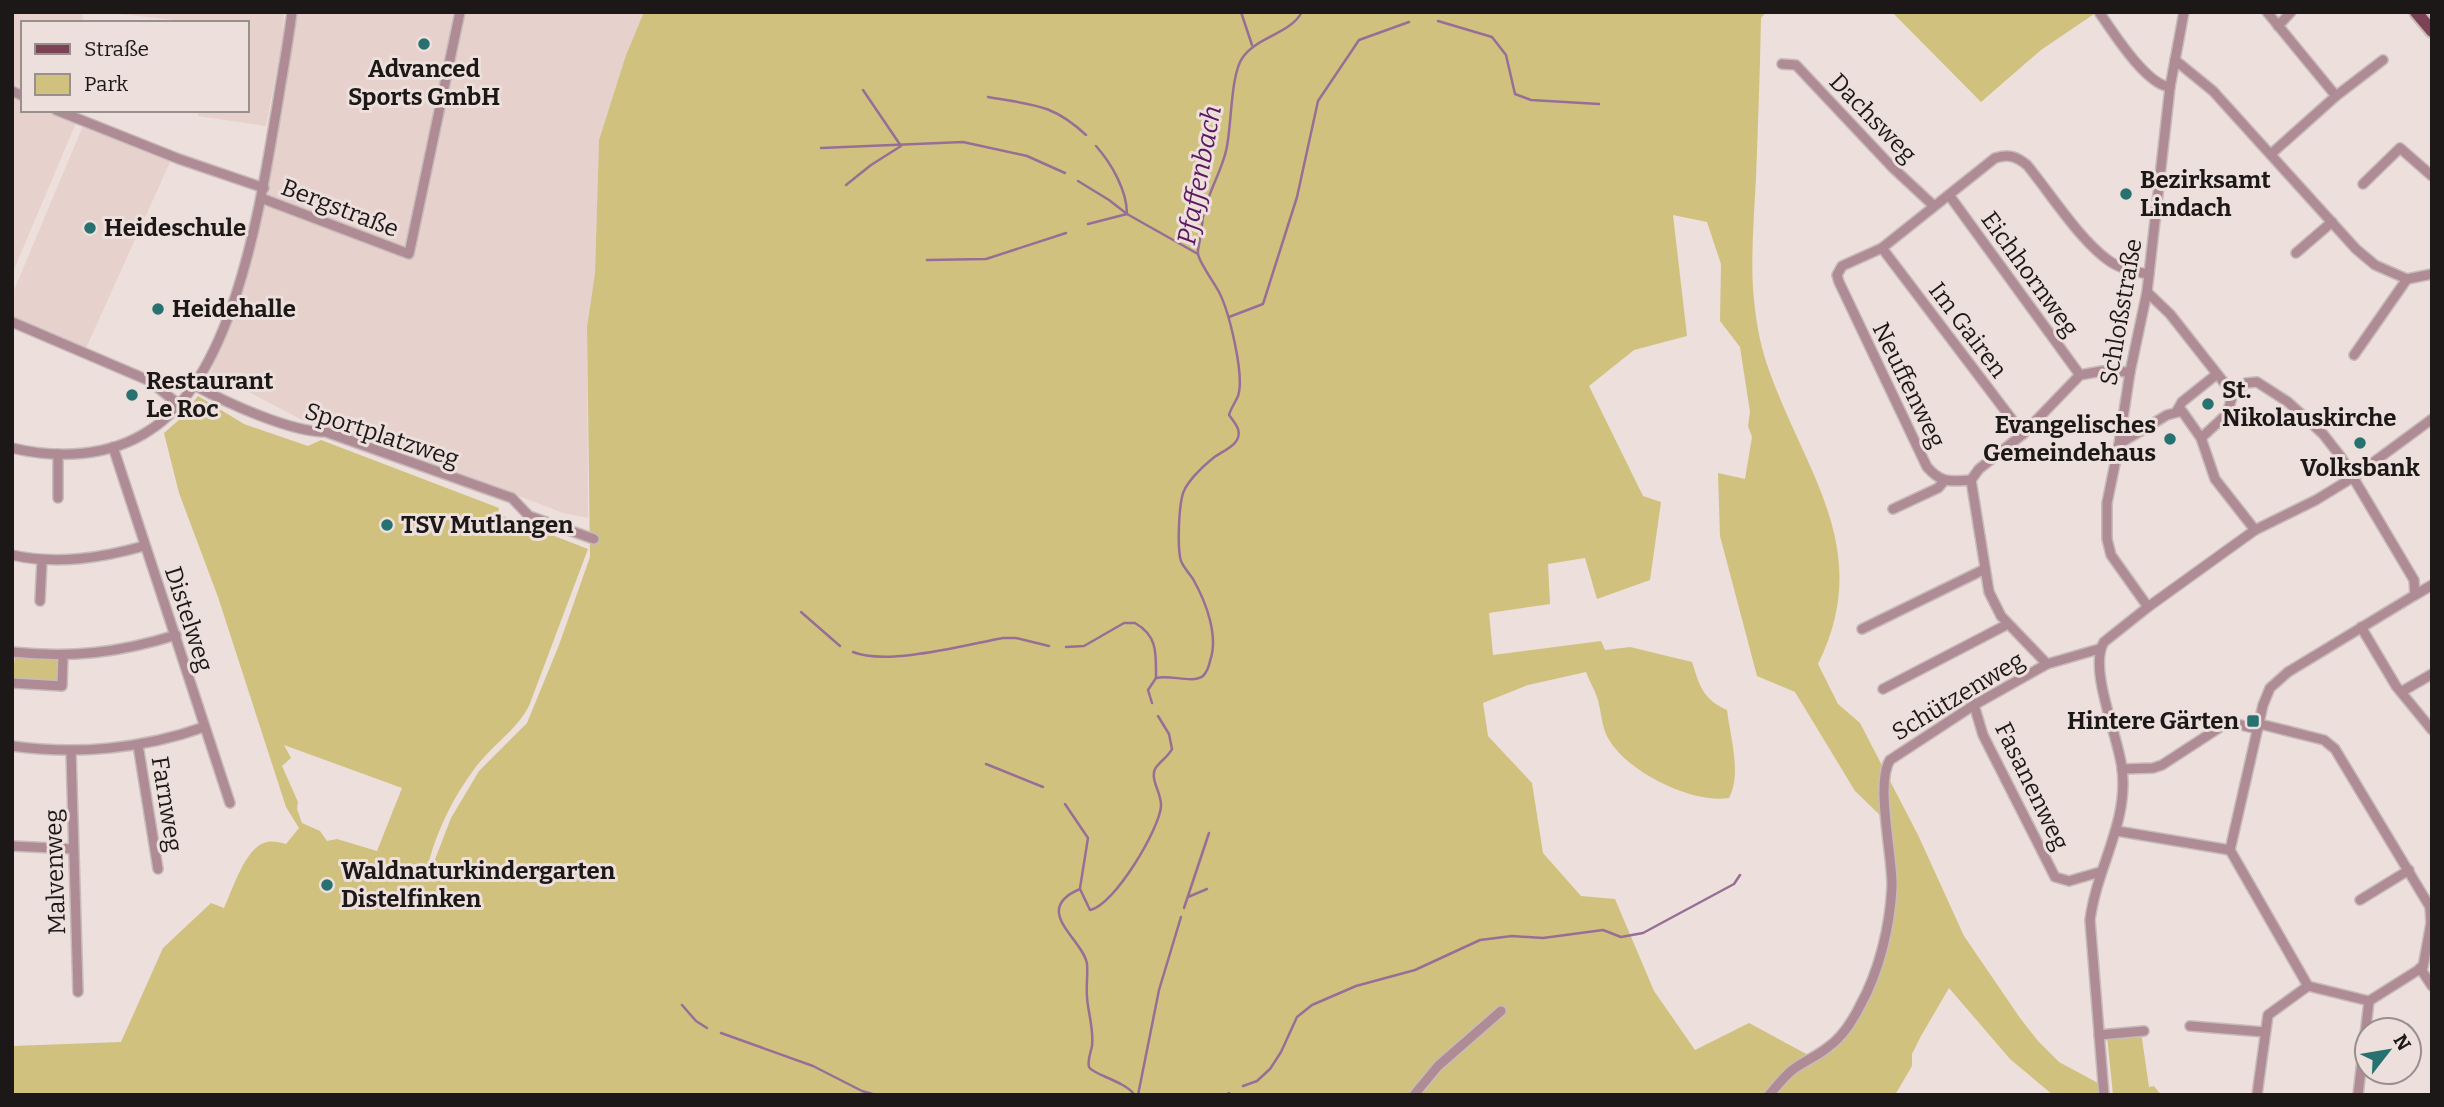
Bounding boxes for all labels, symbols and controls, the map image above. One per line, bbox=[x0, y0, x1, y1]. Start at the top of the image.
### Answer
legend bbox=[21, 21, 248, 112]
text: Straße bbox=[84, 36, 149, 62]
marker: Advanced Sports GmbH bbox=[416, 36, 432, 52]
place label: Advanced Sports GmbH bbox=[348, 55, 500, 111]
street label: Dachsweg bbox=[1824, 68, 1922, 168]
text: Park bbox=[84, 71, 128, 97]
water label: Pfaffenbach bbox=[1171, 103, 1228, 247]
place label: Bezirksamt Lindach bbox=[2140, 166, 2271, 222]
street label: Bergstraße bbox=[277, 173, 403, 243]
marker: Bezirksamt Lindach bbox=[2118, 186, 2134, 202]
street label: Eichhornweg bbox=[1975, 206, 2085, 342]
place label: Heideschule bbox=[104, 214, 246, 242]
marker: Heideschule bbox=[82, 220, 98, 236]
street label: Schloßstraße bbox=[2094, 236, 2148, 388]
street label: Im Gairen bbox=[1923, 277, 2013, 383]
place label: Heidehalle bbox=[172, 295, 296, 323]
marker: Heidehalle bbox=[150, 301, 166, 317]
street label: Neuffenweg bbox=[1867, 318, 1951, 452]
place label: Restaurant Le Roc bbox=[146, 367, 274, 423]
place label: St. Nikolauskirche bbox=[2222, 376, 2396, 432]
marker: Restaurant Le Roc bbox=[124, 387, 140, 403]
marker: St. Nikolauskirche bbox=[2200, 396, 2216, 412]
street label: Sportplatzweg bbox=[302, 397, 462, 473]
place label: Evangelisches Gemeindehaus bbox=[1983, 411, 2156, 467]
marker: Evangelisches Gemeindehaus bbox=[2162, 431, 2178, 447]
marker: Volksbank bbox=[2352, 435, 2368, 451]
place label: Volksbank bbox=[2300, 454, 2421, 482]
place label: TSV Mutlangen bbox=[401, 511, 574, 539]
marker: TSV Mutlangen bbox=[379, 517, 395, 533]
street label: Distelweg bbox=[159, 563, 219, 675]
street label: Schützenweg bbox=[1887, 646, 2029, 746]
place label: Hintere Gärten bbox=[2067, 707, 2240, 735]
marker: Hintere Gärten bbox=[2245, 713, 2261, 729]
street label: Fasanenweg bbox=[1989, 718, 2075, 854]
street label: Farnweg bbox=[146, 754, 188, 854]
street label: Malvenweg bbox=[39, 809, 71, 935]
place label: Waldnaturkindergarten Distelfinken bbox=[341, 857, 616, 913]
marker: Waldnaturkindergarten Distelfinken bbox=[319, 877, 335, 893]
north arrow bbox=[2353, 1016, 2423, 1086]
text: N bbox=[2389, 1030, 2416, 1055]

